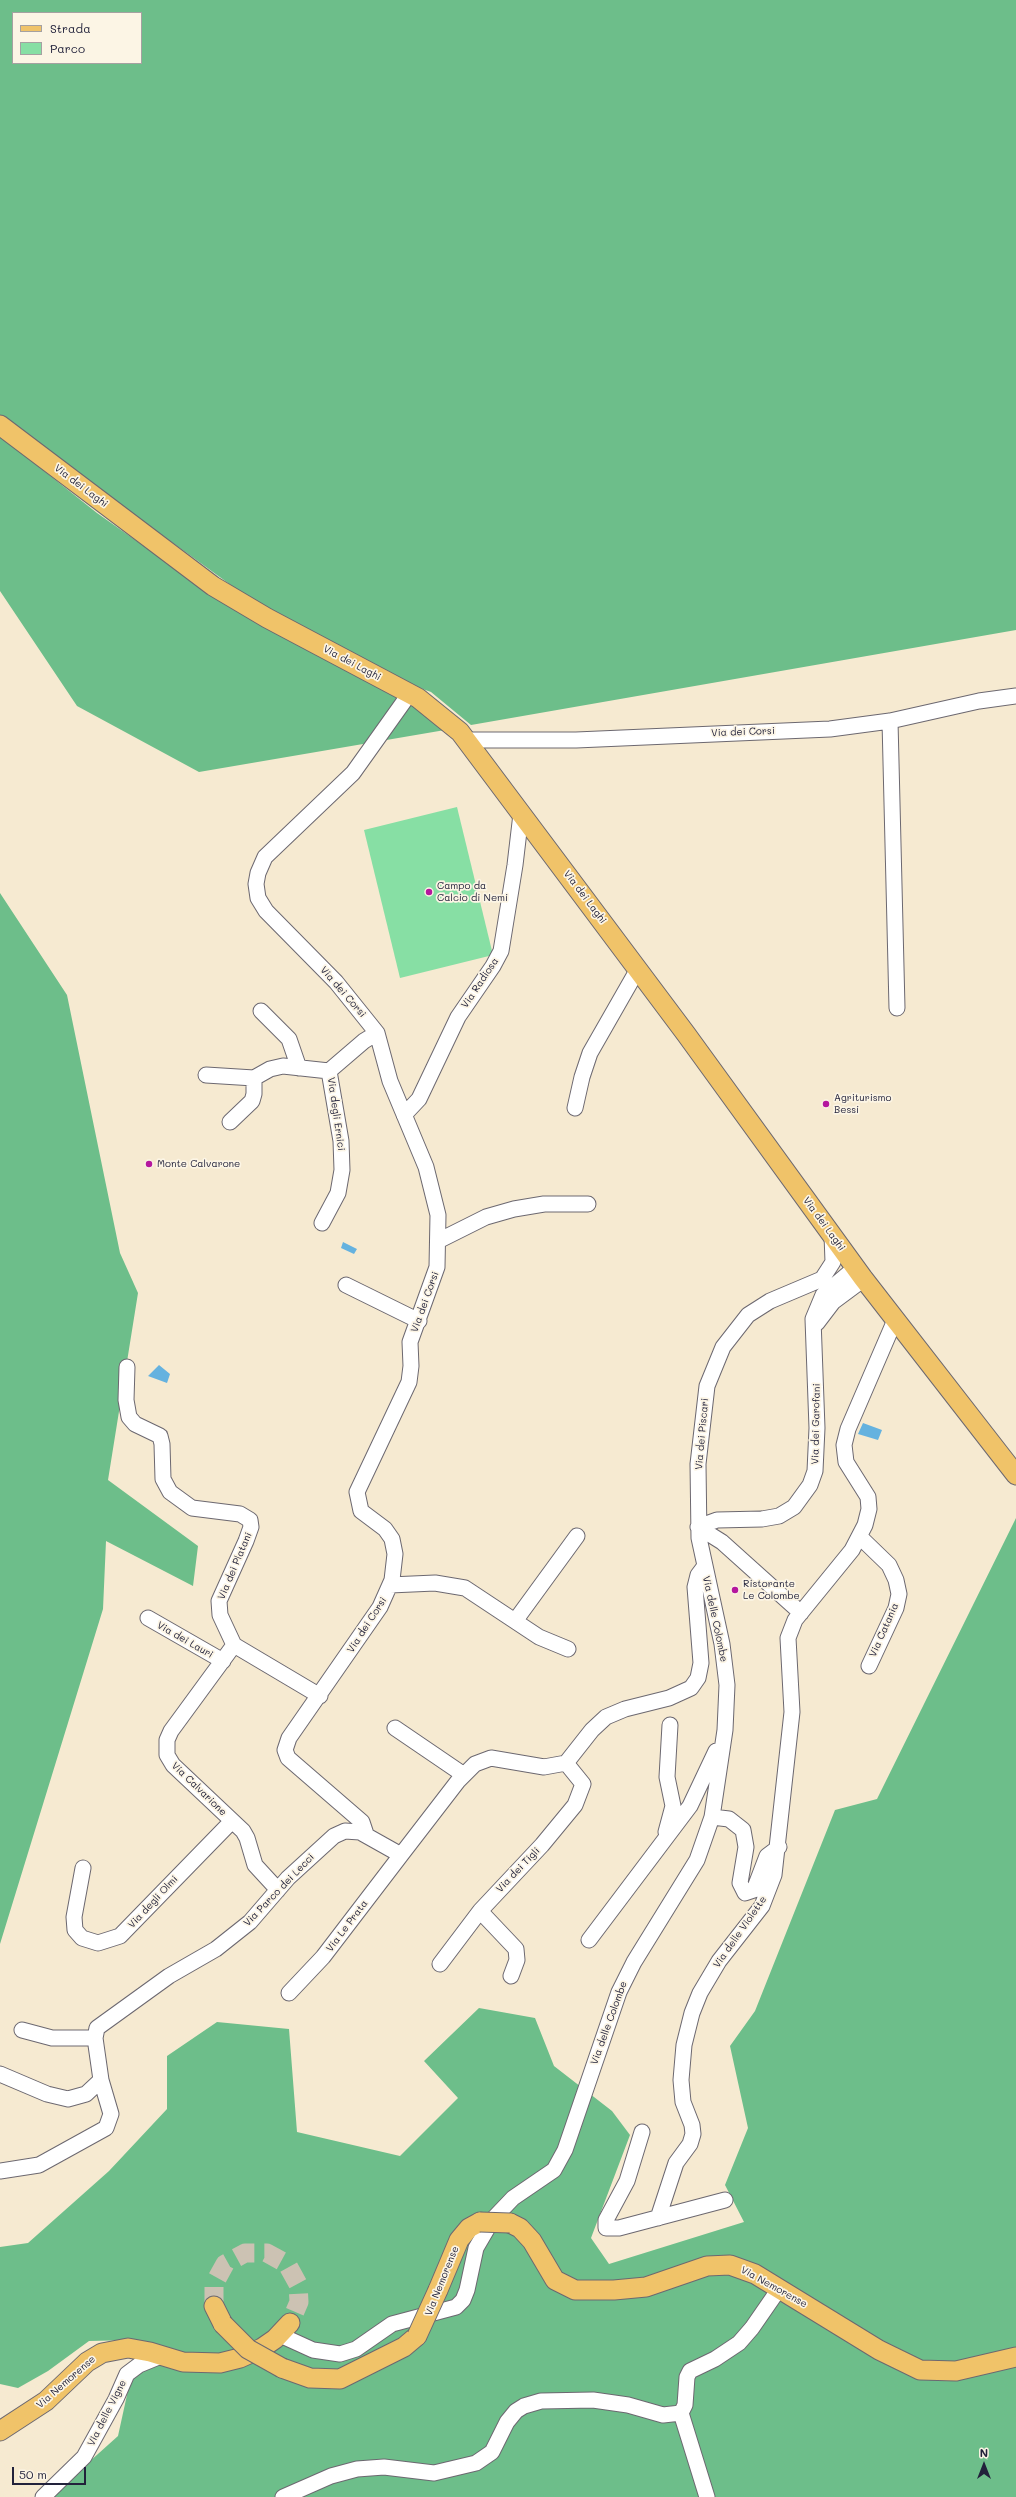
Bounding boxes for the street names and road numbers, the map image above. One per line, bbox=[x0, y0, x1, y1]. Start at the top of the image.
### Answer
street label: Via dei Laghi bbox=[52, 462, 110, 510]
street label: Via dei Laghi bbox=[321, 643, 383, 683]
street label: Via dei Corsi bbox=[711, 725, 775, 739]
street label: Via dei Laghi bbox=[561, 868, 609, 926]
street label: Via Radiosa bbox=[459, 956, 501, 1010]
street label: Via dei Corsi bbox=[318, 964, 368, 1020]
street label: Via degli Ernici bbox=[325, 1076, 347, 1152]
street label: Via dei Laghi bbox=[800, 1195, 848, 1253]
street label: Via dei Corsi bbox=[408, 1270, 442, 1334]
street label: Via dei Garofani bbox=[809, 1383, 823, 1465]
street label: Via dei Piscari bbox=[693, 1398, 711, 1470]
street label: Via dei Platani bbox=[215, 1531, 255, 1601]
street label: Via delle Colombe bbox=[700, 1575, 730, 1663]
street label: Via dei Corsi bbox=[345, 1595, 389, 1655]
street label: Via Catania bbox=[867, 1601, 901, 1659]
street label: Via dei Lauri bbox=[155, 1619, 215, 1661]
street label: Via Calvarione bbox=[169, 1760, 229, 1818]
street label: Via dei Tigli bbox=[494, 1845, 542, 1895]
street label: Via Parco dei Lecci bbox=[241, 1851, 317, 1929]
street label: Via degli Olmi bbox=[126, 1873, 180, 1931]
street label: Via delle Violette bbox=[711, 1894, 769, 1970]
street label: Via Le Prata bbox=[324, 1898, 370, 1954]
street label: Via delle Colombe bbox=[588, 1980, 630, 2066]
street label: Via Nemorense bbox=[423, 2244, 461, 2318]
street label: Via Nemorense bbox=[739, 2264, 809, 2310]
street label: Via Nemorense bbox=[34, 2353, 98, 2411]
street label: Via delle Vigne bbox=[85, 2378, 129, 2448]

